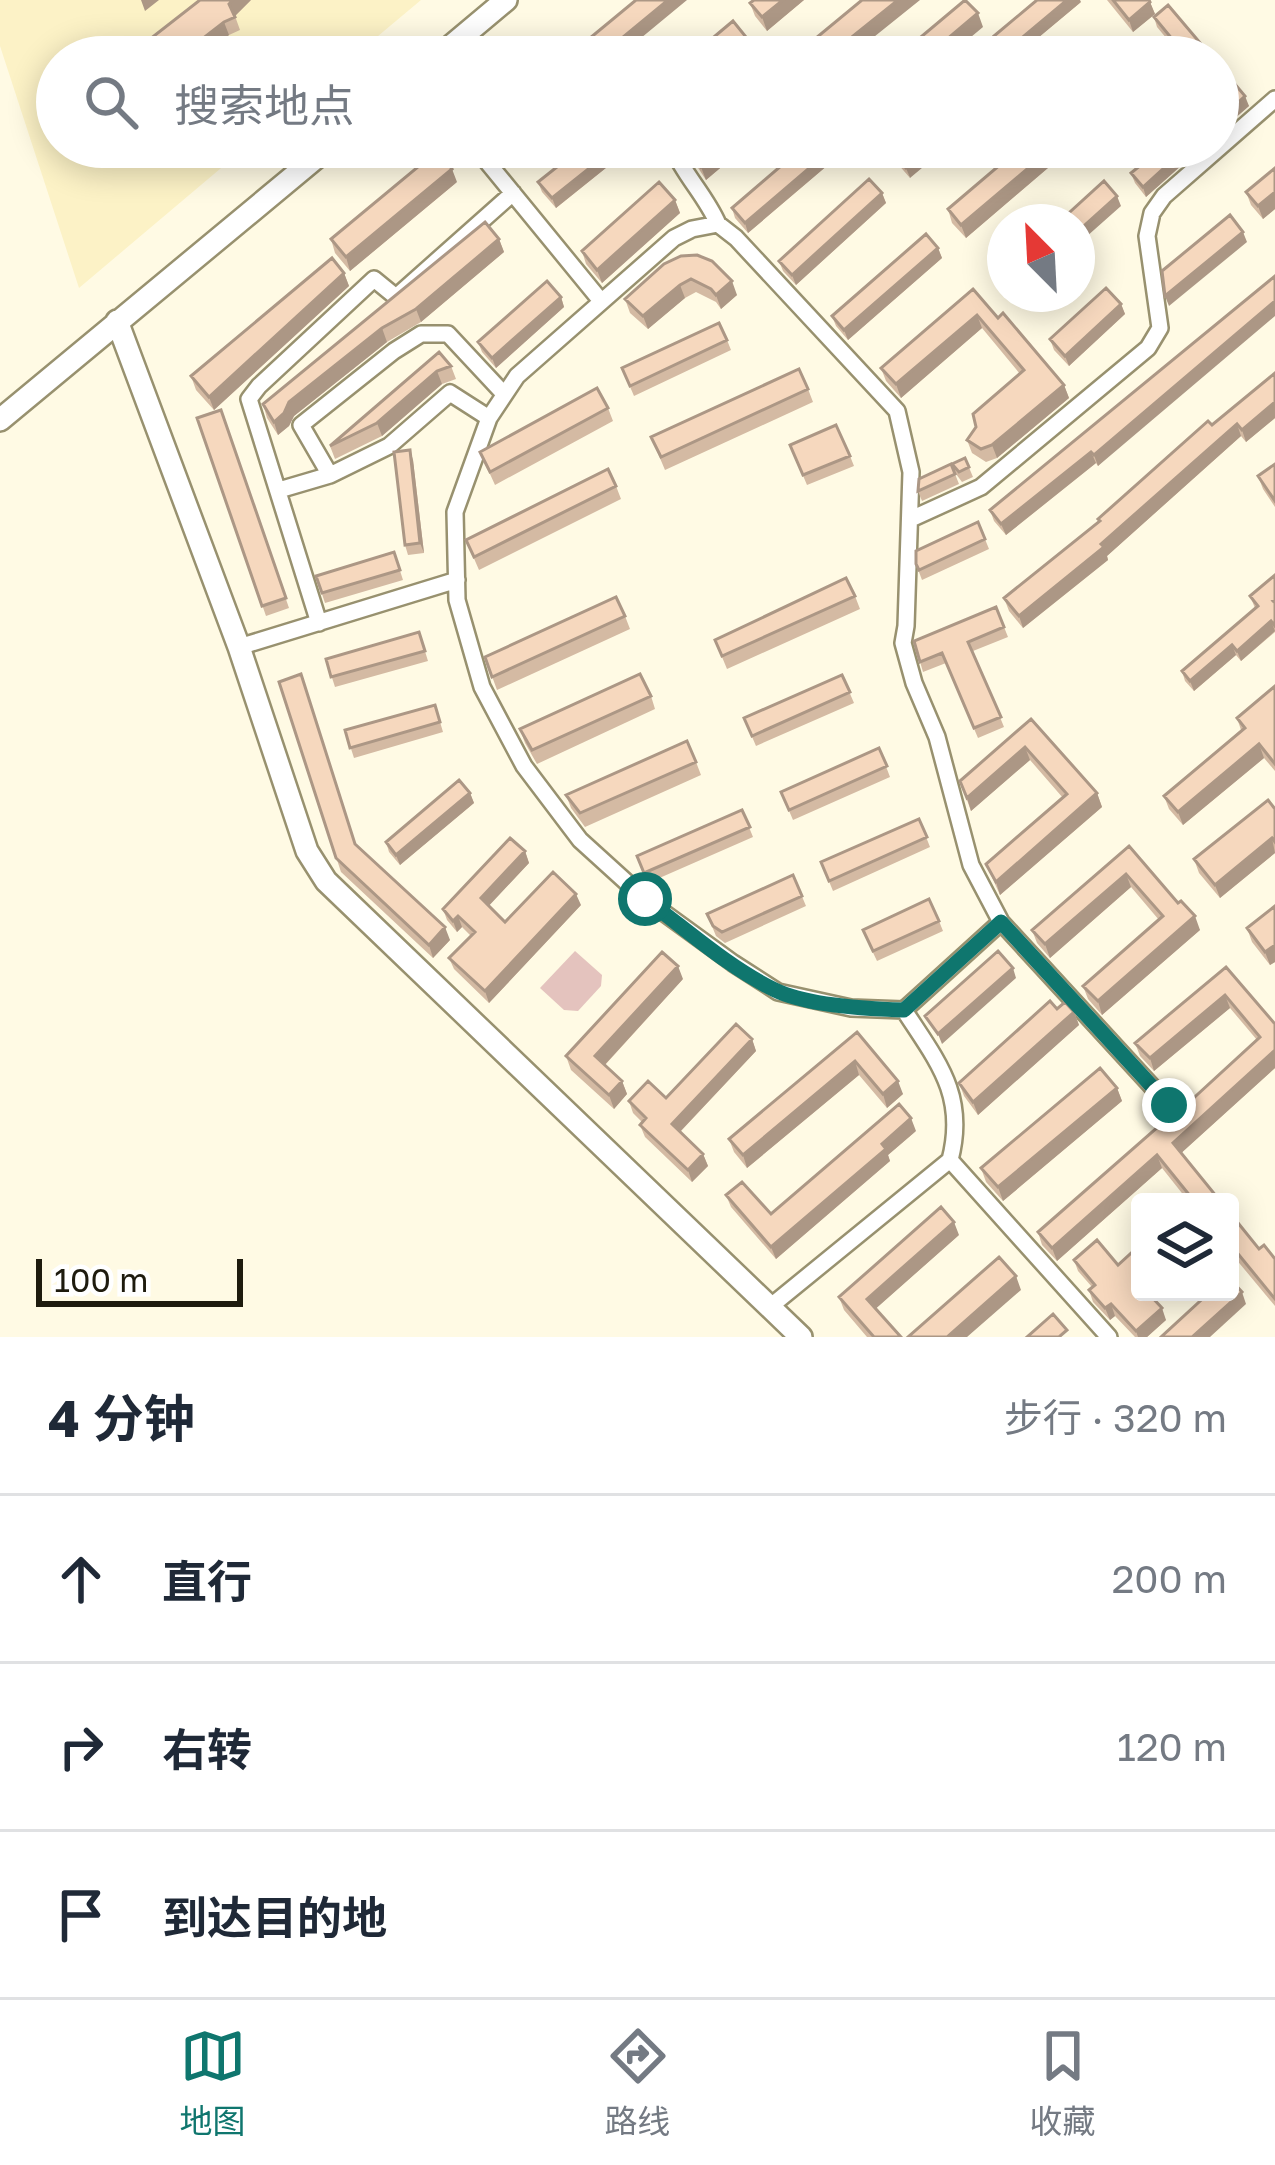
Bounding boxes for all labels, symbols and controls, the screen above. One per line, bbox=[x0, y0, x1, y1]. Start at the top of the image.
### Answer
search box bbox=[36, 36, 1239, 168]
icon: search bbox=[78, 69, 144, 135]
text: 搜索地点 bbox=[174, 78, 354, 132]
north arrow bbox=[987, 204, 1095, 312]
route start bbox=[618, 872, 672, 926]
route end bbox=[1142, 1078, 1196, 1132]
map controls bbox=[1131, 1193, 1239, 1301]
button: layers bbox=[1131, 1193, 1239, 1301]
scale bar bbox=[36, 1253, 243, 1306]
text: 100 m bbox=[54, 1260, 148, 1299]
text: 4 分钟 bbox=[48, 1387, 195, 1448]
text: 步行 · 320 m bbox=[1004, 1394, 1227, 1441]
icon: ahead bbox=[48, 1546, 114, 1612]
text: 直行 bbox=[162, 1554, 252, 1608]
text: 200 m bbox=[1112, 1555, 1227, 1602]
icon: right bbox=[48, 1714, 114, 1780]
text: 右转 bbox=[162, 1722, 252, 1776]
text: 120 m bbox=[1117, 1723, 1227, 1770]
icon: arrive bbox=[48, 1882, 114, 1948]
text: 到达目的地 bbox=[162, 1890, 387, 1944]
tab: 地图 bbox=[180, 2023, 246, 2143]
tab: 路线 bbox=[605, 2023, 671, 2143]
tab: 收藏 bbox=[1030, 2023, 1096, 2143]

